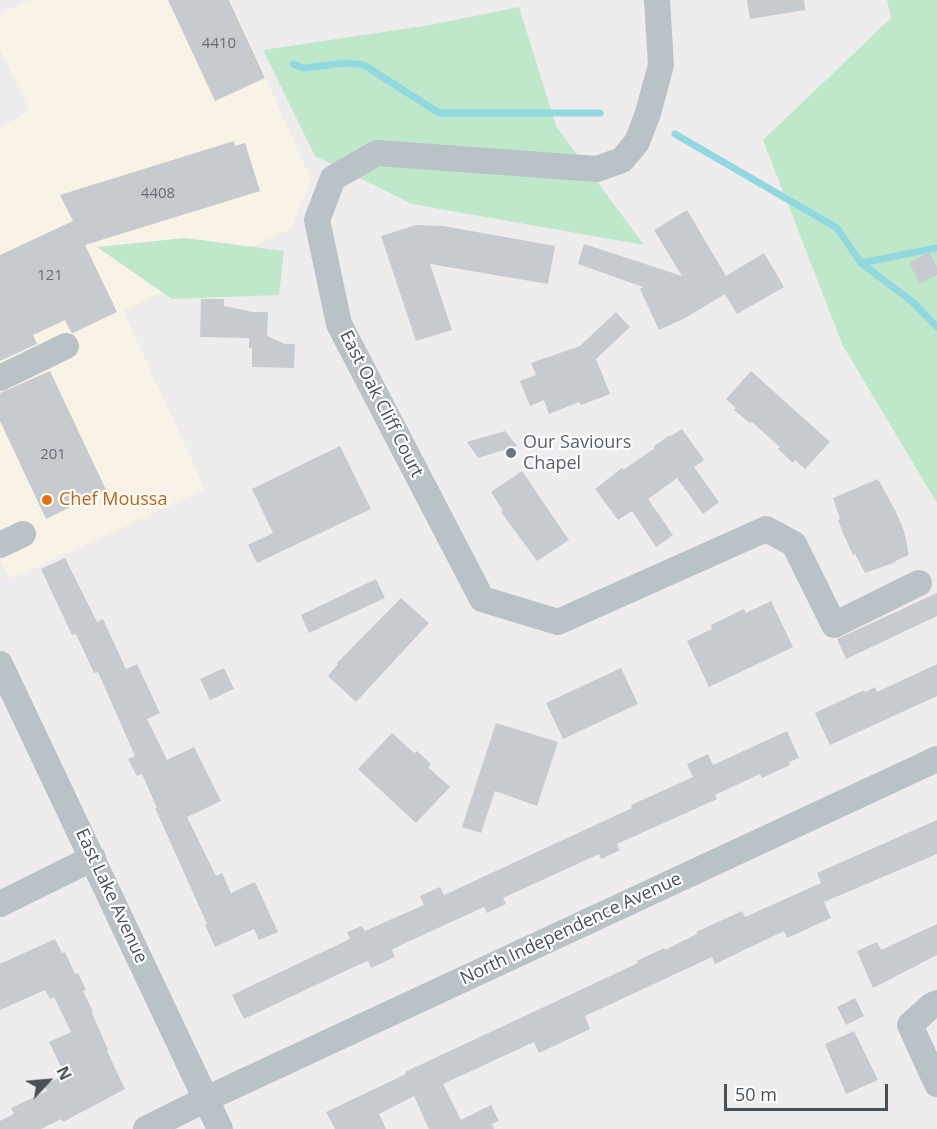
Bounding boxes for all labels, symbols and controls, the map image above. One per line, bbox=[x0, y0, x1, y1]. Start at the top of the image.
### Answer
house number: 4410 bbox=[202, 35, 236, 53]
house number: 4408 bbox=[141, 185, 175, 203]
house number: 121 bbox=[37, 267, 63, 285]
street label: East Oak Cliff Court bbox=[335, 327, 427, 481]
place label: Our Saviours Chapel bbox=[523, 432, 631, 474]
house number: 201 bbox=[40, 446, 66, 464]
marker: Our Saviours Chapel bbox=[504, 446, 518, 460]
place label: Chef Moussa bbox=[59, 489, 167, 511]
marker: Chef Moussa bbox=[40, 493, 54, 507]
street label: East Lake Avenue bbox=[70, 825, 152, 967]
street label: North Independence Avenue bbox=[457, 868, 685, 990]
north arrow bbox=[18, 1051, 78, 1111]
text: N bbox=[51, 1062, 77, 1084]
scale bar bbox=[727, 1072, 890, 1110]
text: 50 m bbox=[735, 1082, 777, 1106]

